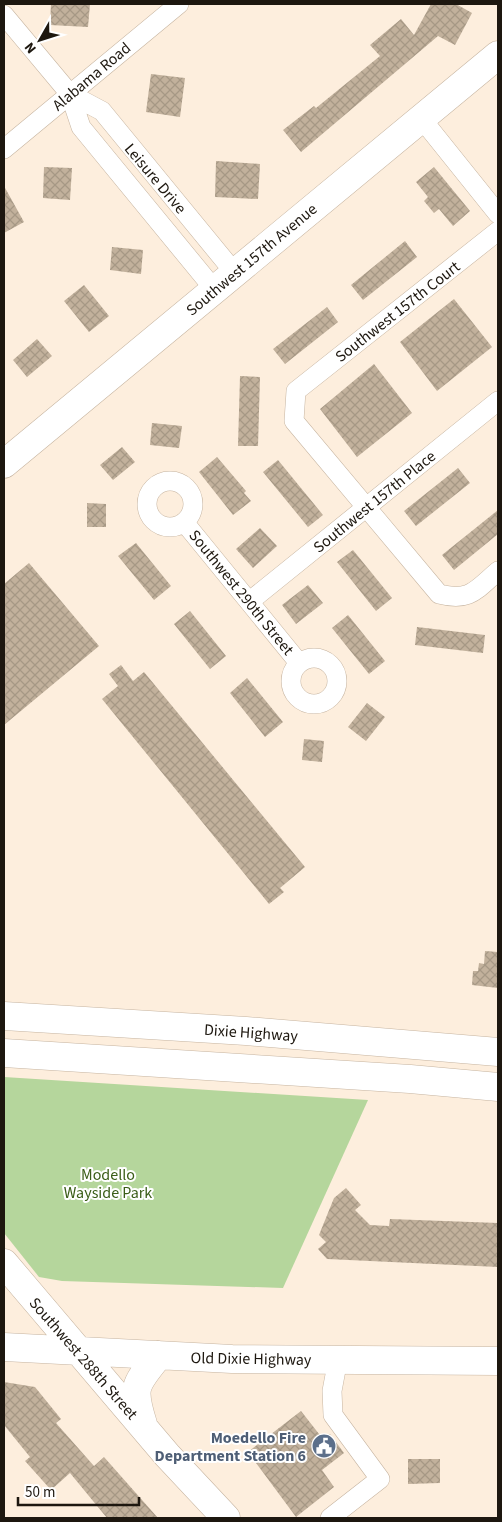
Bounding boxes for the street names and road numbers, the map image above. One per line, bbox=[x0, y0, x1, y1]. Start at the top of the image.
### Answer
street label: Alabama Road bbox=[48, 37, 136, 116]
street label: Leisure Drive bbox=[119, 139, 191, 219]
street label: Southwest 157th Avenue bbox=[181, 198, 322, 321]
street label: Southwest 157th Court bbox=[331, 256, 465, 368]
street label: Southwest 157th Place bbox=[309, 445, 441, 558]
street label: Southwest 290th Street bbox=[184, 525, 299, 660]
street label: Dixie Highway bbox=[203, 1019, 299, 1047]
street label: Southwest 288th Street bbox=[24, 1293, 143, 1425]
street label: Old Dixie Highway bbox=[190, 1347, 312, 1371]

